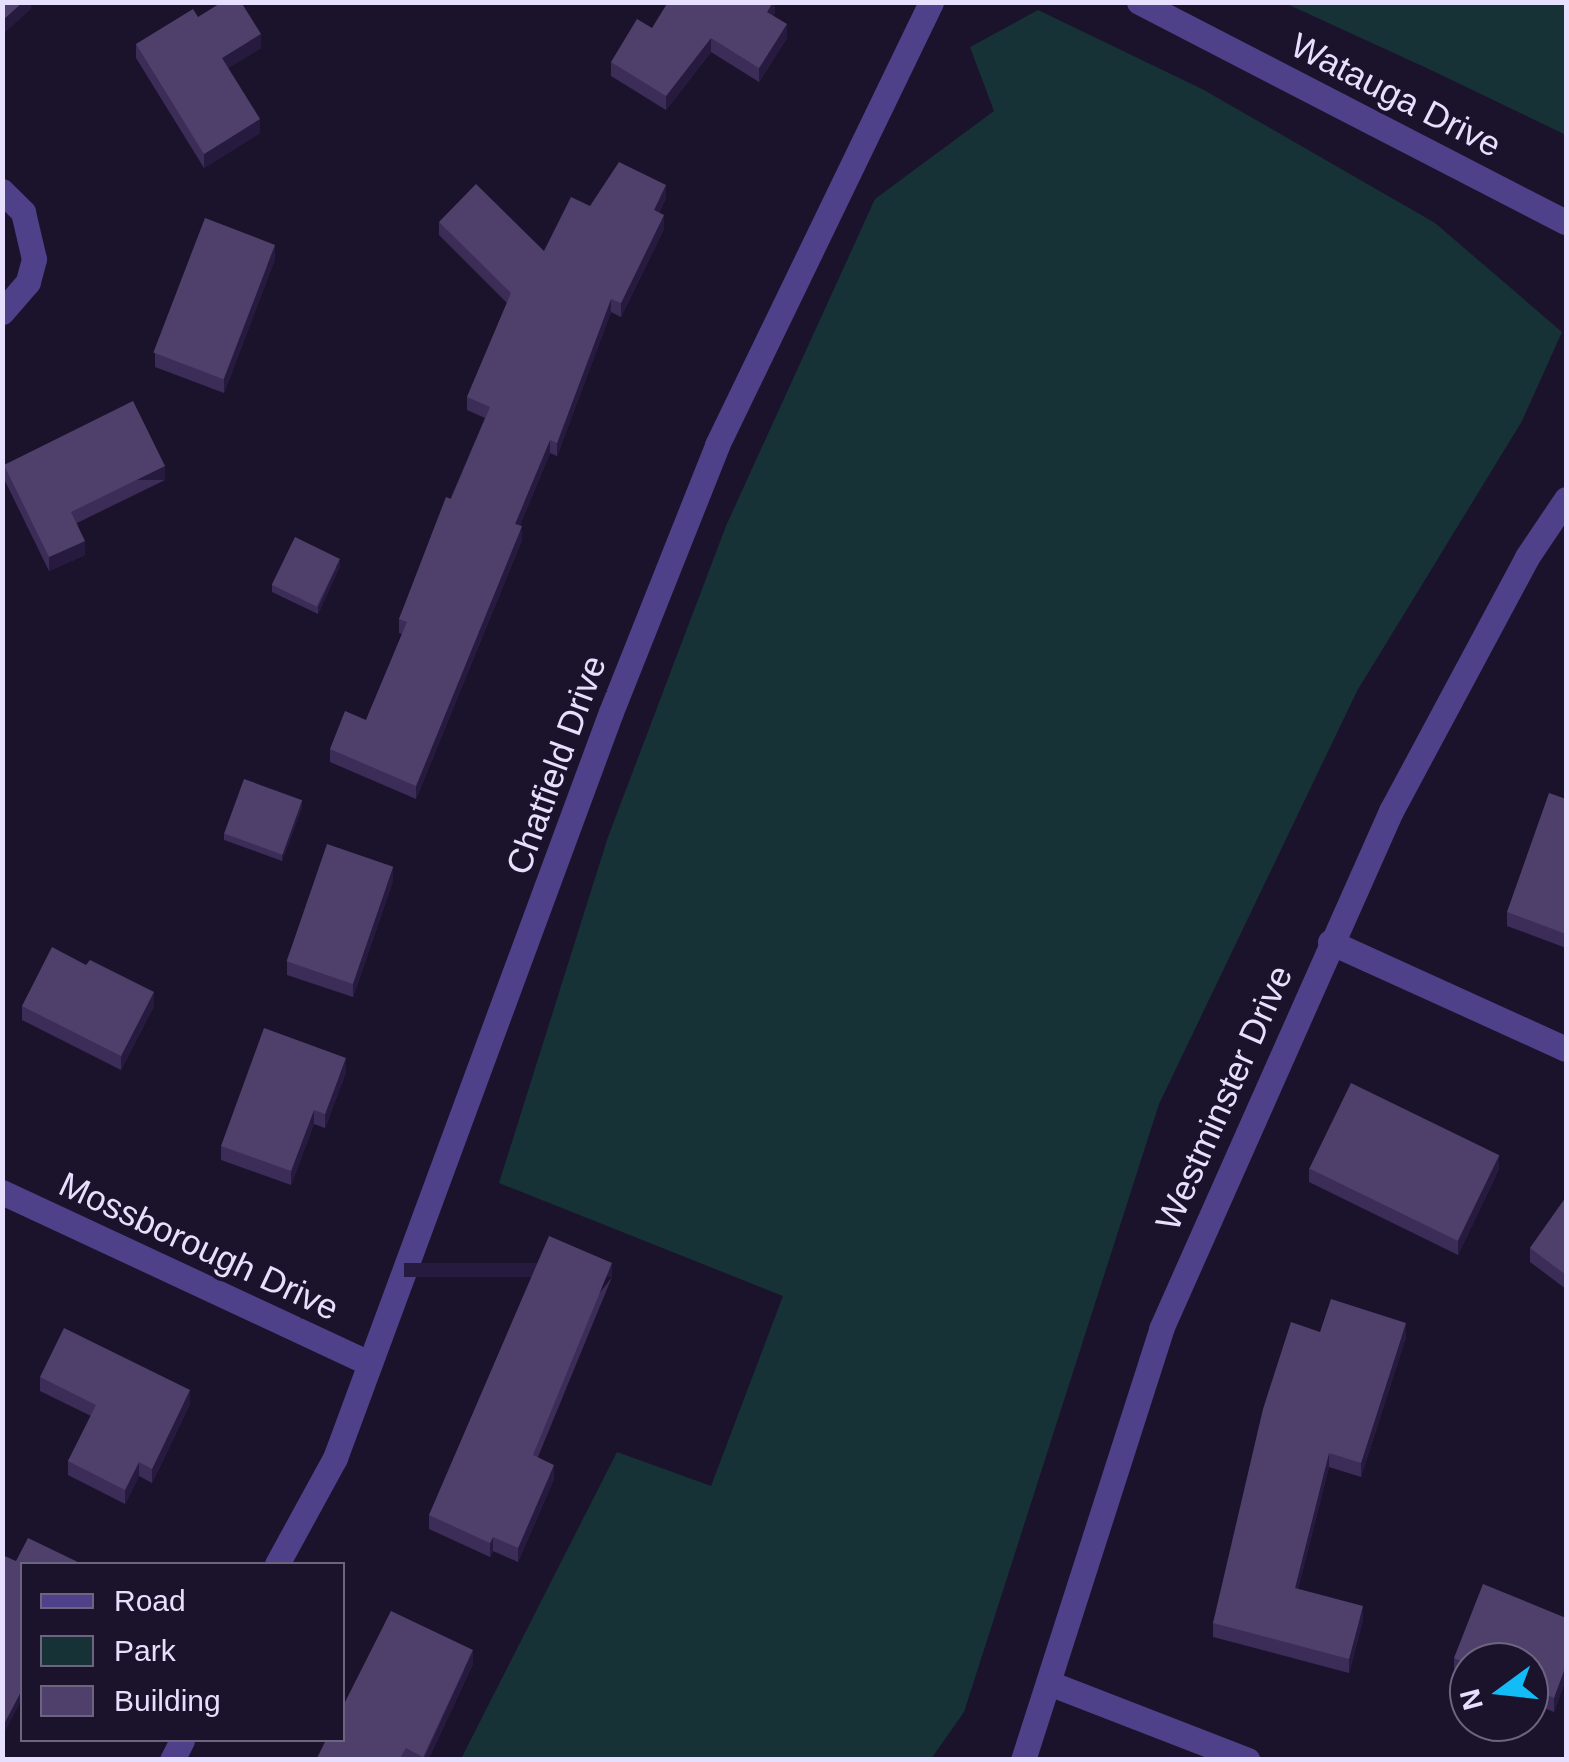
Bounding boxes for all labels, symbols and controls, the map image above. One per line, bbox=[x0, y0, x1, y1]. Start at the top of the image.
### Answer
street label: Watauga Drive bbox=[1284, 24, 1508, 166]
street label: Chatfield Drive bbox=[497, 650, 615, 880]
street label: Westminster Drive bbox=[1147, 959, 1301, 1237]
street label: Mossborough Drive bbox=[53, 1163, 345, 1329]
legend bbox=[20, 1562, 345, 1742]
text: Road bbox=[114, 1584, 186, 1617]
text: Park bbox=[114, 1634, 176, 1667]
north arrow bbox=[1449, 1642, 1549, 1742]
text: Building bbox=[114, 1684, 221, 1717]
text: N bbox=[1454, 1686, 1489, 1713]

